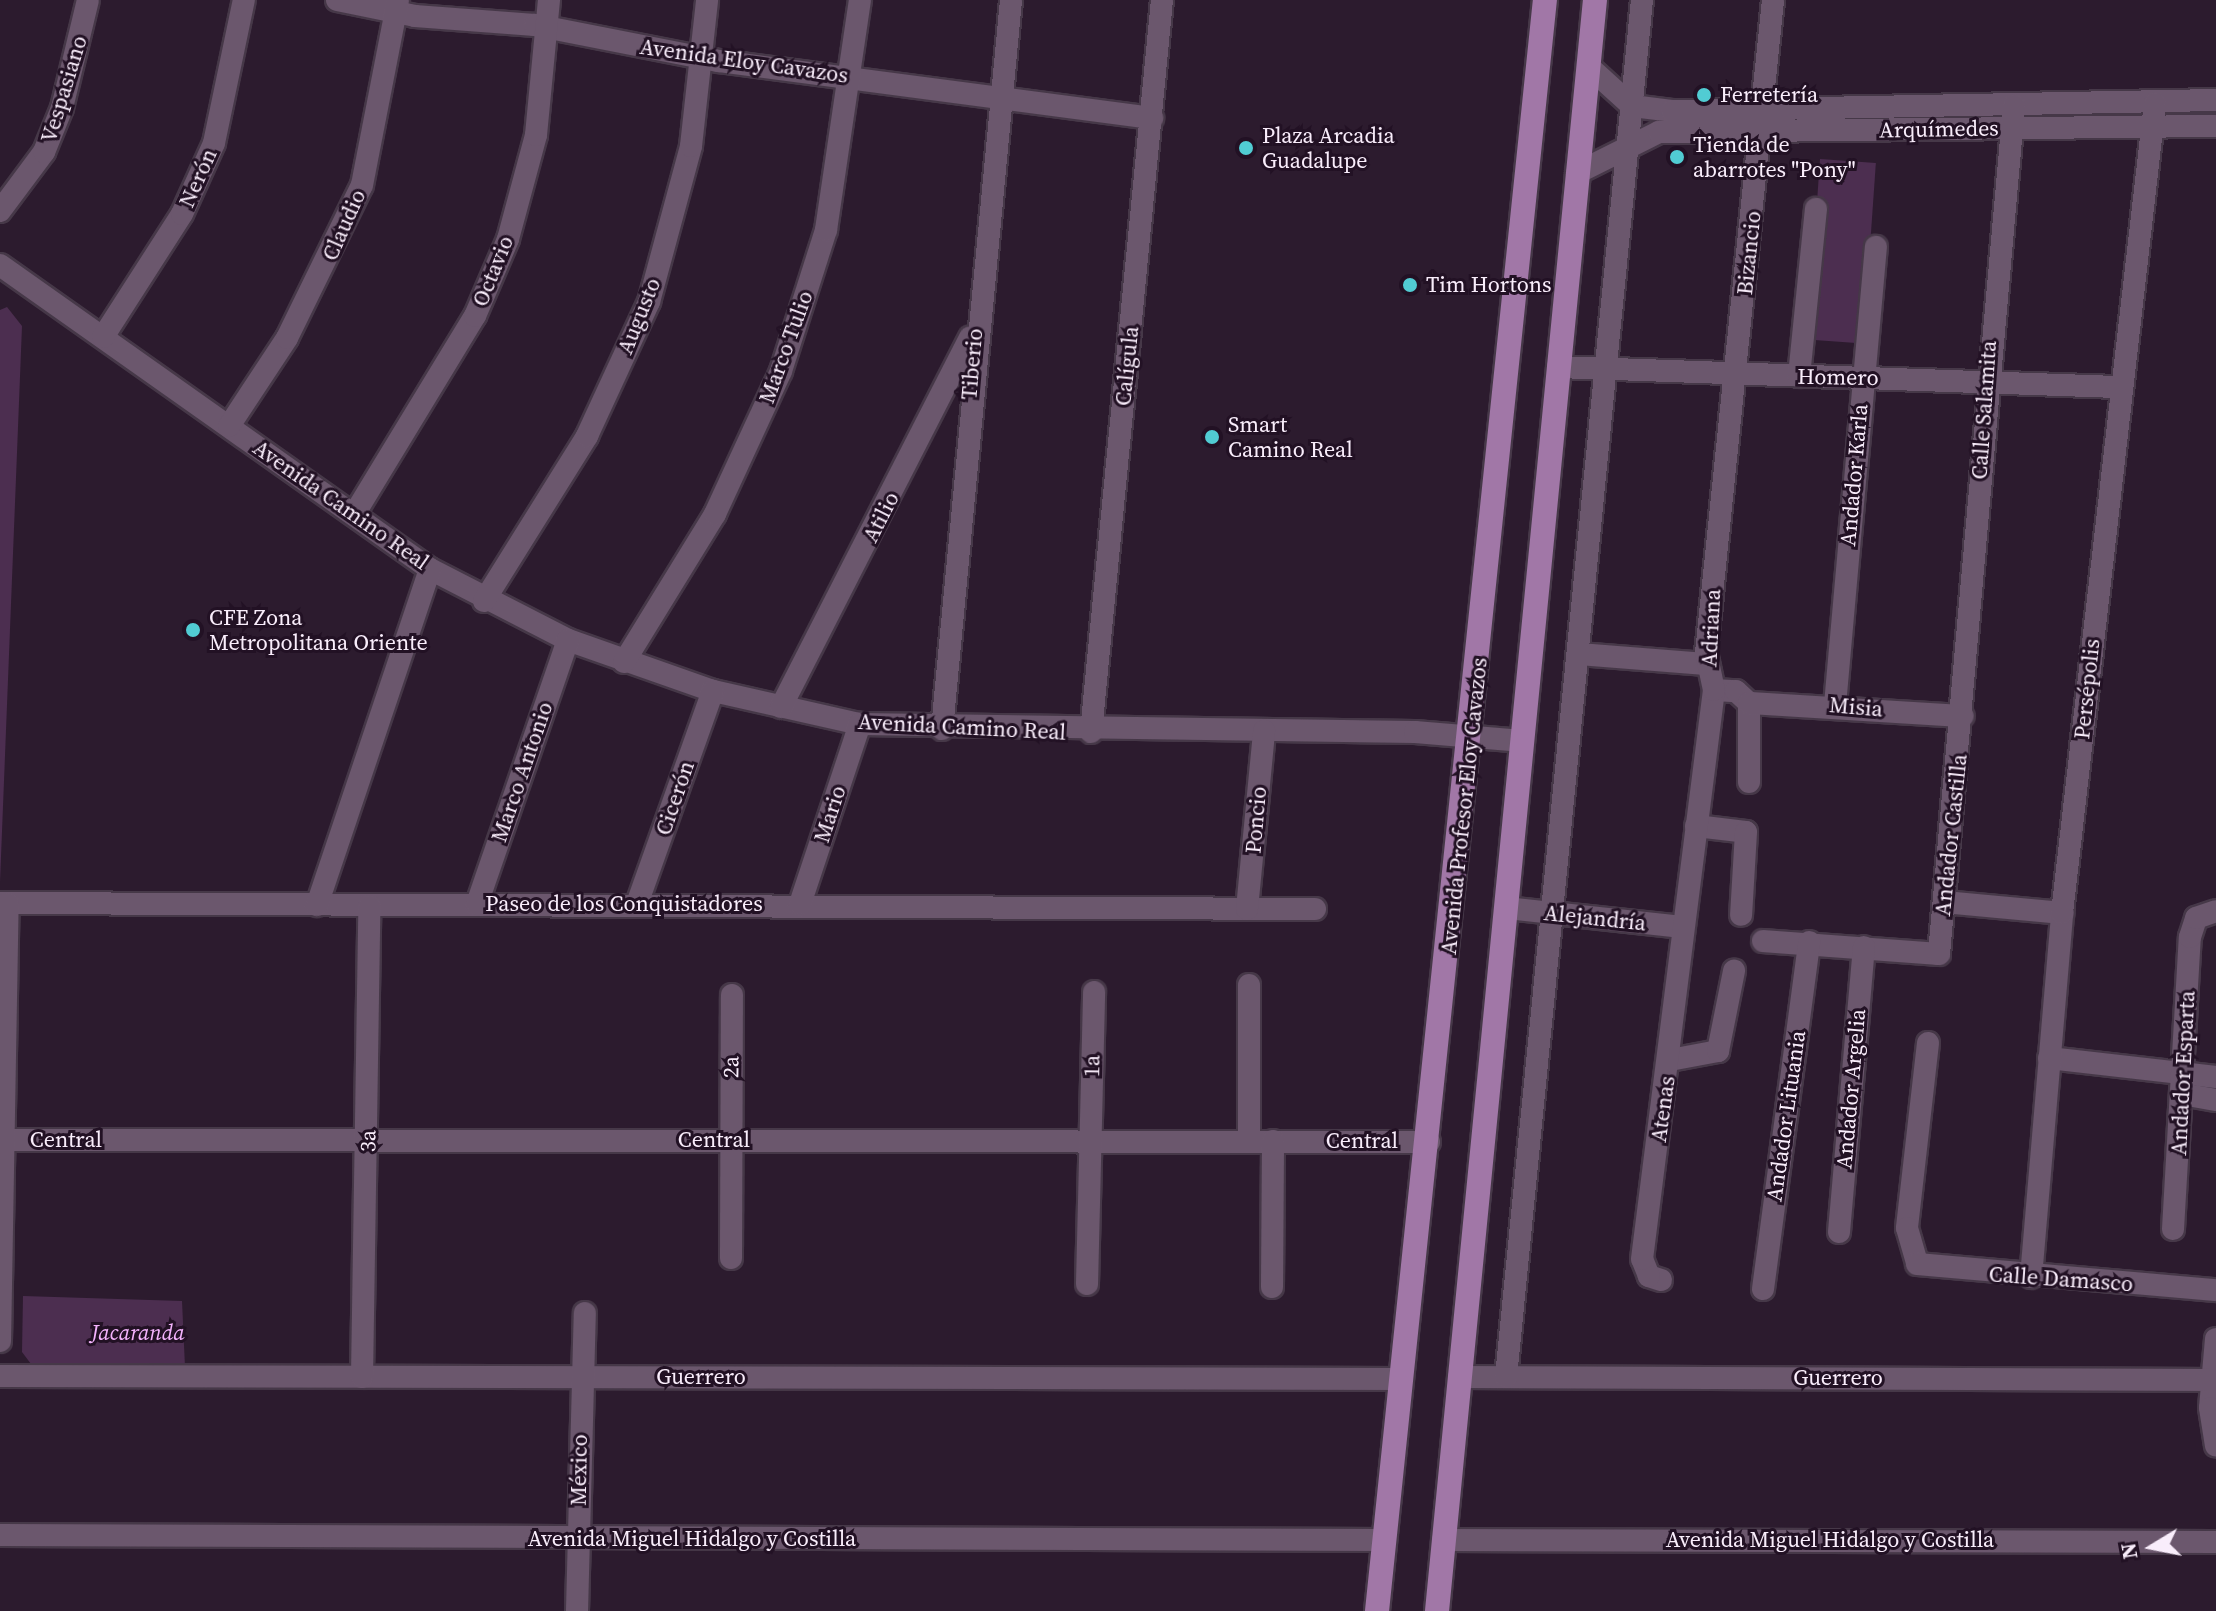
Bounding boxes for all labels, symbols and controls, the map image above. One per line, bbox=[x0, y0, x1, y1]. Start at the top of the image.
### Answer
street label: Vespasiano bbox=[35, 32, 93, 146]
street label: Avenida Eloy Cavazos bbox=[638, 33, 850, 89]
place label: Ferretería bbox=[1720, 82, 1818, 108]
marker: Ferretería bbox=[1695, 86, 1713, 104]
street label: Arquímedes bbox=[1879, 115, 1999, 143]
place label: Plaza Arcadia Guadalupe bbox=[1262, 122, 1395, 174]
place label: Tienda de abarrotes "Pony" bbox=[1693, 131, 1855, 182]
marker: Plaza Arcadia Guadalupe bbox=[1237, 139, 1255, 157]
street label: Nerón bbox=[173, 144, 223, 212]
marker: Tienda de abarrotes "Pony" bbox=[1668, 148, 1686, 166]
street label: Claudio bbox=[317, 185, 371, 265]
street label: Bizancio bbox=[1731, 210, 1767, 296]
street label: Octavio bbox=[467, 232, 519, 310]
place label: Tim Hortons bbox=[1426, 272, 1552, 298]
street label: Augusto bbox=[612, 274, 666, 358]
marker: Tim Hortons bbox=[1401, 276, 1419, 294]
street label: Marco Tulio bbox=[753, 287, 819, 407]
street label: Calígula bbox=[1110, 325, 1144, 407]
street label: Tiberio bbox=[956, 327, 988, 401]
street label: Calle Salamita bbox=[1966, 340, 2002, 480]
street label: Homero bbox=[1797, 363, 1879, 391]
street label: Andador Karla bbox=[1835, 403, 1873, 547]
place label: Smart Camino Real bbox=[1228, 411, 1353, 462]
marker: Smart Camino Real bbox=[1203, 428, 1221, 446]
street label: Avenida Camino Real bbox=[248, 434, 434, 576]
street label: Atilio bbox=[857, 487, 905, 547]
street label: Adriana bbox=[1696, 588, 1726, 668]
place label: CFE Zona Metropolitana Oriente bbox=[209, 604, 428, 656]
marker: CFE Zona Metropolitana Oriente bbox=[184, 621, 202, 639]
street label: Persépolis bbox=[2069, 638, 2105, 740]
street label: Avenida Profesor Eloy Cavazos bbox=[1435, 656, 1493, 956]
street label: Misia bbox=[1828, 692, 1884, 722]
street label: Marco Antonio bbox=[486, 698, 558, 846]
street label: Avenida Camino Real bbox=[857, 708, 1067, 746]
street label: Andador Castilla bbox=[1929, 753, 1973, 917]
street label: Cicerón bbox=[650, 757, 700, 839]
street label: Mario bbox=[808, 782, 852, 846]
street label: Poncio bbox=[1240, 785, 1272, 855]
street label: Paseo de los Conquistadores bbox=[485, 891, 763, 917]
street label: Alejandría bbox=[1543, 900, 1647, 936]
street label: Andador Esparta bbox=[2166, 990, 2200, 1156]
street label: Andador Argelia bbox=[1831, 1008, 1871, 1170]
street label: Andador Lituania bbox=[1761, 1029, 1811, 1203]
street label: 1a bbox=[1079, 1055, 1105, 1077]
street label: 2a bbox=[718, 1056, 744, 1078]
street label: Atenas bbox=[1645, 1074, 1681, 1144]
street label: Central bbox=[30, 1127, 102, 1153]
street label: Central bbox=[678, 1127, 750, 1153]
street label: Central bbox=[1326, 1128, 1398, 1154]
street label: 3a bbox=[355, 1130, 381, 1152]
street label: Calle Damasco bbox=[1988, 1261, 2134, 1297]
park label: Jacaranda bbox=[91, 1320, 185, 1346]
street label: Guerrero bbox=[656, 1364, 746, 1390]
street label: Guerrero bbox=[1793, 1365, 1883, 1391]
street label: México bbox=[565, 1434, 593, 1506]
north arrow bbox=[2112, 1507, 2192, 1587]
street label: Avenida Miguel Hidalgo y Costilla bbox=[528, 1526, 856, 1552]
street label: Avenida Miguel Hidalgo y Costilla bbox=[1666, 1527, 1994, 1553]
text: N bbox=[2112, 1541, 2145, 1562]

